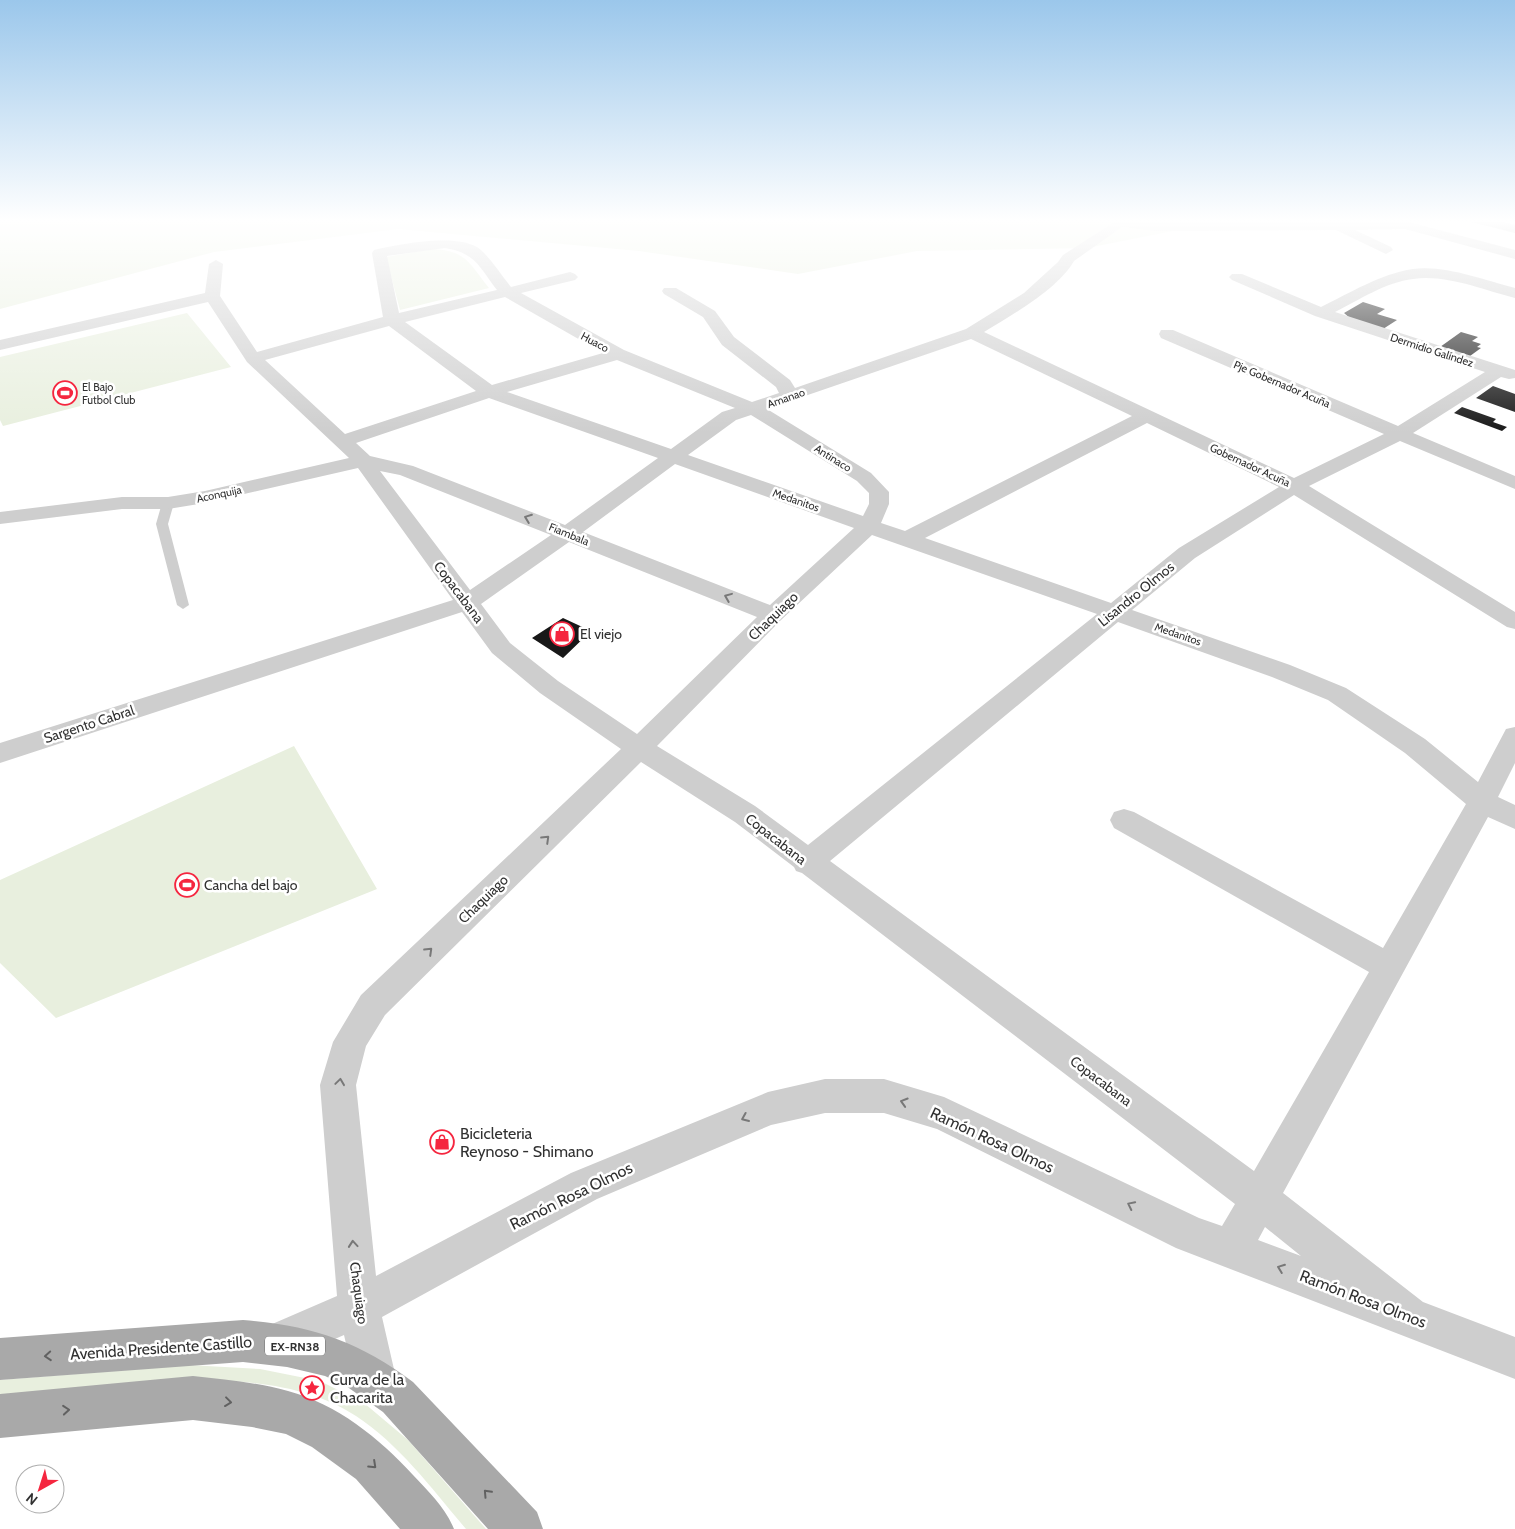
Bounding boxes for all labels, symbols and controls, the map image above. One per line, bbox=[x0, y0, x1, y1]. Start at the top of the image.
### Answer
street label: Huaco bbox=[579, 329, 611, 355]
street label: Dermidio Galíndez bbox=[1389, 330, 1475, 370]
street label: Pje Gobernador Acuña bbox=[1232, 357, 1333, 411]
sports icon: El Bajo Futbol Club bbox=[52, 380, 78, 406]
place label: El Bajo Futbol Club bbox=[82, 380, 135, 407]
street label: Amanao bbox=[765, 385, 807, 411]
street label: Gobernador Acuña bbox=[1208, 440, 1293, 490]
street label: Antinaco bbox=[812, 441, 854, 475]
street label: Aconquija bbox=[195, 482, 243, 506]
street label: Medanitos bbox=[771, 485, 822, 515]
one-way arrow bbox=[524, 514, 533, 524]
street label: Fiambala bbox=[547, 520, 592, 549]
street label: Copacabana bbox=[430, 558, 488, 627]
street label: Lisandro Olmos bbox=[1094, 558, 1178, 630]
street label: Chaquiago bbox=[744, 588, 802, 644]
one-way arrow bbox=[724, 593, 733, 604]
street label: Medanitos bbox=[1153, 619, 1204, 649]
shop icon: El viejo bbox=[549, 621, 575, 647]
place label: El viejo bbox=[580, 625, 622, 643]
street label: Sargento Cabral bbox=[41, 701, 137, 747]
street label: Copacabana bbox=[742, 810, 810, 869]
one-way arrow bbox=[540, 836, 549, 845]
street label: Chaquiago bbox=[454, 871, 512, 927]
sports icon: Cancha del bajo bbox=[174, 872, 200, 898]
place label: Cancha del bajo bbox=[204, 876, 298, 894]
one-way arrow bbox=[423, 948, 432, 957]
street label: Copacabana bbox=[1067, 1052, 1136, 1110]
one-way arrow bbox=[334, 1078, 345, 1086]
one-way arrow bbox=[900, 1098, 908, 1108]
street label: Ramón Rosa Olmos bbox=[927, 1103, 1057, 1177]
one-way arrow bbox=[742, 1113, 750, 1123]
place label: Bicicleteria Reynoso - Shimano bbox=[460, 1124, 594, 1161]
shop icon: Bicicleteria Reynoso - Shimano bbox=[429, 1129, 455, 1155]
street label: Ramón Rosa Olmos bbox=[507, 1158, 636, 1234]
one-way arrow bbox=[1127, 1201, 1136, 1212]
one-way arrow bbox=[348, 1240, 359, 1248]
street label: Chaquiago bbox=[346, 1261, 372, 1325]
one-way arrow bbox=[1277, 1264, 1285, 1274]
street label: Ramón Rosa Olmos bbox=[1297, 1266, 1429, 1332]
street label: Avenida Presidente Castillo bbox=[70, 1332, 253, 1364]
road number: EX-RN38 bbox=[265, 1336, 325, 1355]
one-way arrow bbox=[44, 1350, 52, 1361]
place label: Curva de la Chacarita bbox=[330, 1370, 405, 1407]
place icon: Curva de la Chacarita bbox=[299, 1375, 325, 1401]
one-way arrow bbox=[224, 1396, 232, 1407]
one-way arrow bbox=[62, 1404, 70, 1415]
one-way arrow bbox=[368, 1459, 377, 1468]
north arrow bbox=[15, 1464, 65, 1514]
text: N bbox=[22, 1489, 41, 1509]
one-way arrow bbox=[484, 1490, 493, 1499]

